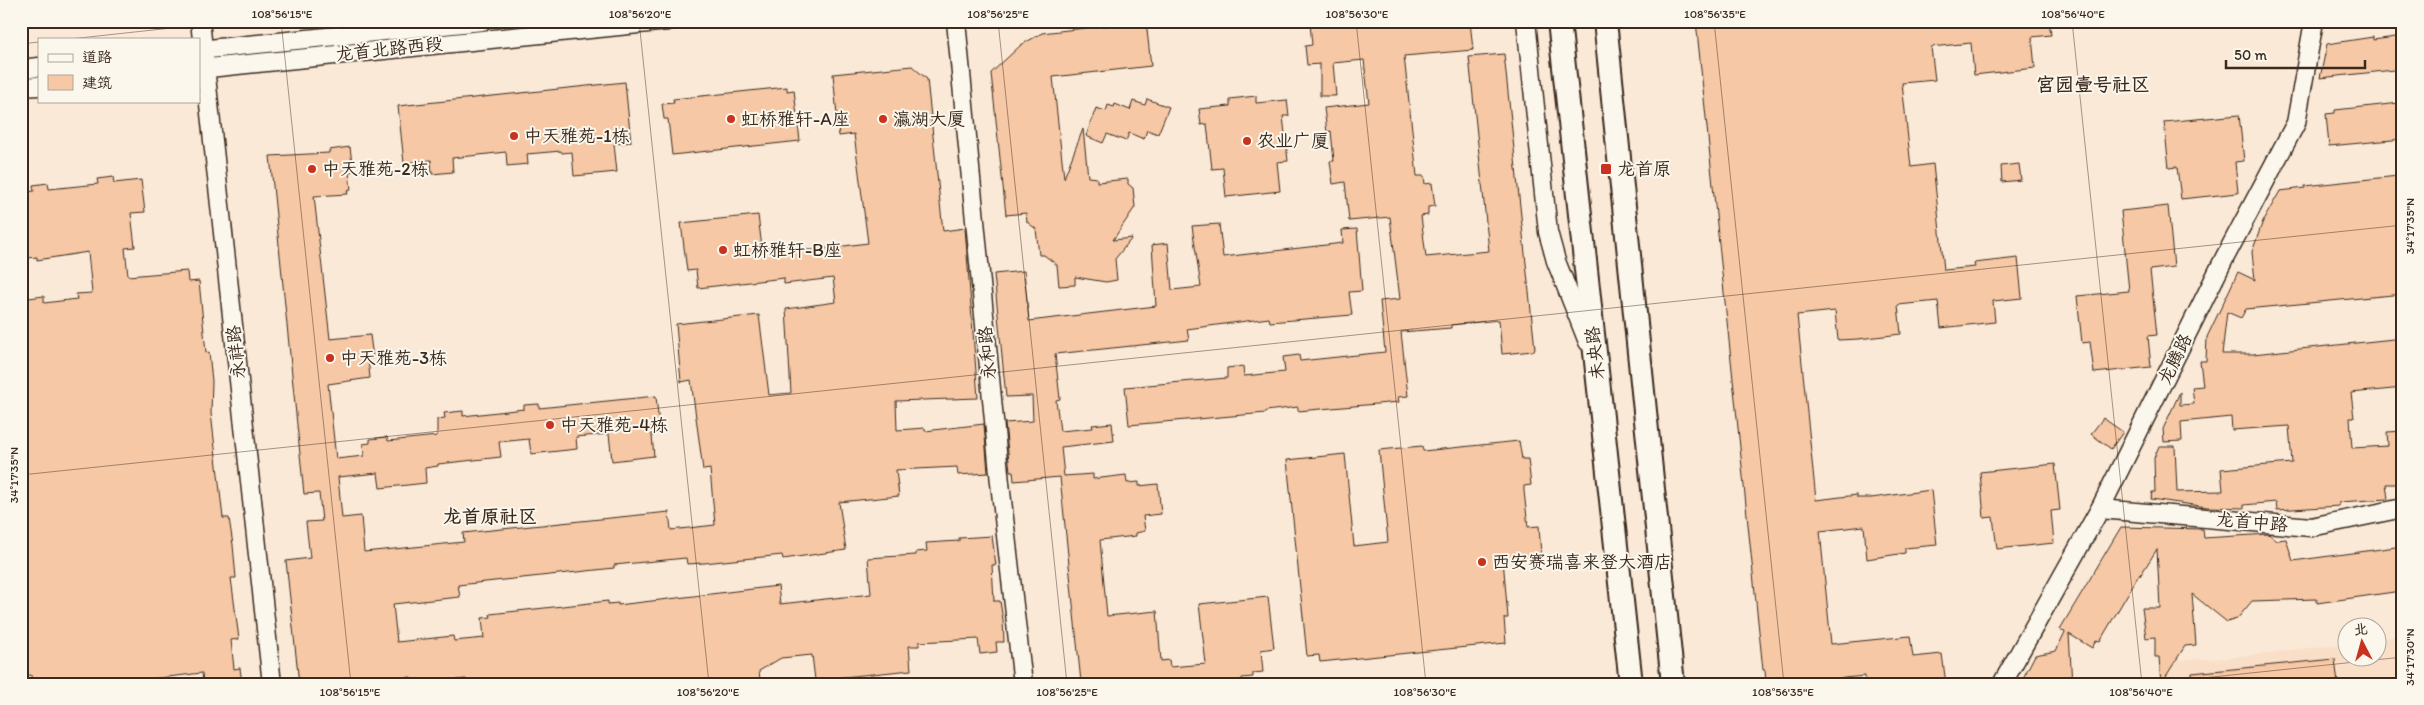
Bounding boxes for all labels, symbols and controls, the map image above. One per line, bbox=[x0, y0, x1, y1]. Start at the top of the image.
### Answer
text: 108°56'15"E bbox=[252, 7, 313, 21]
text: 108°56'20"E bbox=[609, 7, 672, 21]
text: 108°56'25"E bbox=[967, 7, 1029, 21]
text: 108°56'30"E bbox=[1326, 7, 1389, 21]
text: 108°56'35"E bbox=[1684, 7, 1746, 21]
text: 108°56'40"E bbox=[2041, 7, 2105, 21]
street label: 龙首北路西段 bbox=[334, 32, 444, 66]
legend bbox=[38, 38, 200, 102]
scale bar bbox=[2226, 38, 2365, 70]
text: 50 m bbox=[2234, 46, 2267, 64]
text: 道路 bbox=[82, 48, 112, 66]
district label: 宫园壹号社区 bbox=[2036, 73, 2150, 96]
text: 建筑 bbox=[82, 74, 112, 92]
place label: 虹桥雅轩-A座 bbox=[741, 108, 850, 130]
place label: 瀛湖大厦 bbox=[893, 108, 965, 130]
marker: 虹桥雅轩-A座 bbox=[725, 113, 737, 125]
marker: 瀛湖大厦 bbox=[877, 113, 889, 125]
place label: 中天雅苑-1栋 bbox=[524, 125, 630, 147]
marker: 中天雅苑-1栋 bbox=[508, 130, 520, 142]
place label: 农业广厦 bbox=[1257, 130, 1329, 152]
marker: 农业广厦 bbox=[1241, 135, 1253, 147]
place label: 中天雅苑-2栋 bbox=[322, 158, 429, 180]
place label: 龙首原 bbox=[1617, 158, 1671, 180]
marker: 龙首原 bbox=[1599, 162, 1613, 176]
marker: 中天雅苑-2栋 bbox=[306, 163, 318, 175]
text: 34°17'35"N bbox=[2403, 198, 2417, 254]
place label: 虹桥雅轩-B座 bbox=[733, 239, 842, 261]
marker: 虹桥雅轩-B座 bbox=[717, 244, 729, 256]
street label: 永祥路 bbox=[222, 324, 250, 380]
street label: 永和路 bbox=[974, 325, 1000, 381]
street label: 未央路 bbox=[1581, 325, 1609, 381]
street label: 龙腾路 bbox=[2153, 330, 2197, 388]
place label: 中天雅苑-3栋 bbox=[340, 347, 447, 369]
marker: 中天雅苑-3栋 bbox=[324, 352, 336, 364]
place label: 中天雅苑-4栋 bbox=[560, 414, 668, 436]
marker: 中天雅苑-4栋 bbox=[544, 419, 556, 431]
text: 34°17'35"N bbox=[7, 447, 21, 503]
district label: 龙首原社区 bbox=[442, 505, 538, 528]
street label: 龙首中路 bbox=[2215, 508, 2289, 536]
place label: 西安赛瑞喜来登大酒店 bbox=[1492, 551, 1672, 573]
marker: 西安赛瑞喜来登大酒店 bbox=[1476, 556, 1488, 568]
north arrow bbox=[2336, 618, 2386, 668]
text: 北 bbox=[2353, 620, 2369, 639]
text: 34°17'30"N bbox=[2403, 628, 2417, 686]
text: 108°56'15"E bbox=[320, 685, 381, 699]
text: 108°56'20"E bbox=[677, 685, 740, 699]
text: 108°56'25"E bbox=[1036, 685, 1098, 699]
text: 108°56'30"E bbox=[1394, 685, 1457, 699]
text: 108°56'35"E bbox=[1752, 685, 1814, 699]
text: 108°56'40"E bbox=[2109, 685, 2173, 699]

